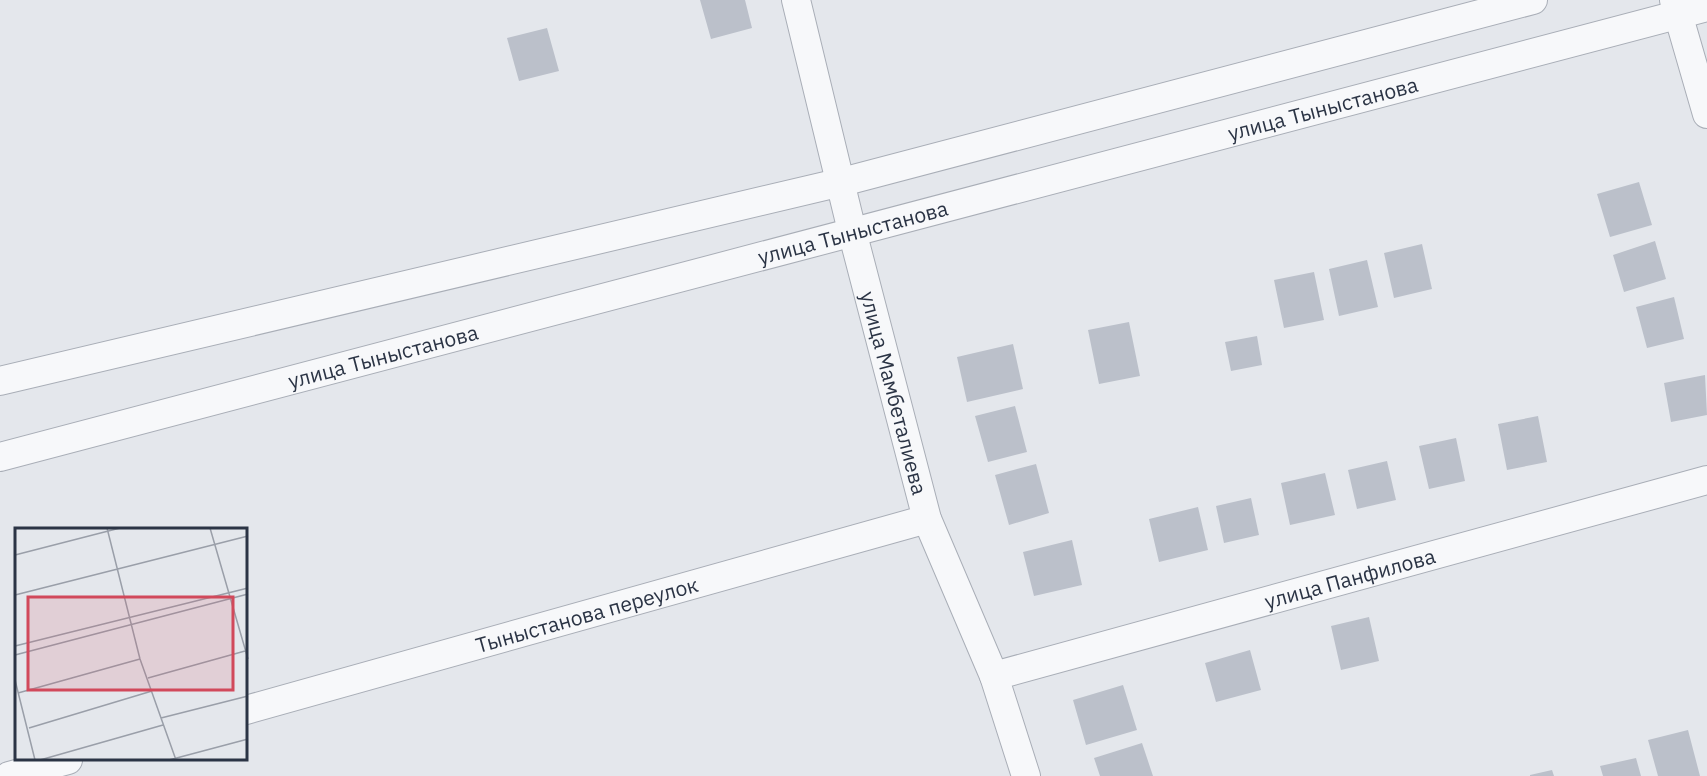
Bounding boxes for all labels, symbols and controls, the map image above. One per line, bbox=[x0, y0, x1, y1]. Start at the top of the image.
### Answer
street label: улица Тыныстанова bbox=[1225, 70, 1421, 147]
street label: улица Тыныстанова bbox=[755, 194, 951, 271]
street label: улица Мамбеталиева bbox=[854, 288, 934, 498]
street label: улица Тыныстанова bbox=[285, 318, 481, 395]
inset map bbox=[15, 528, 248, 761]
street label: улица Панфилова bbox=[1261, 541, 1438, 615]
street label: Тыныстанова переулок bbox=[472, 570, 701, 659]

